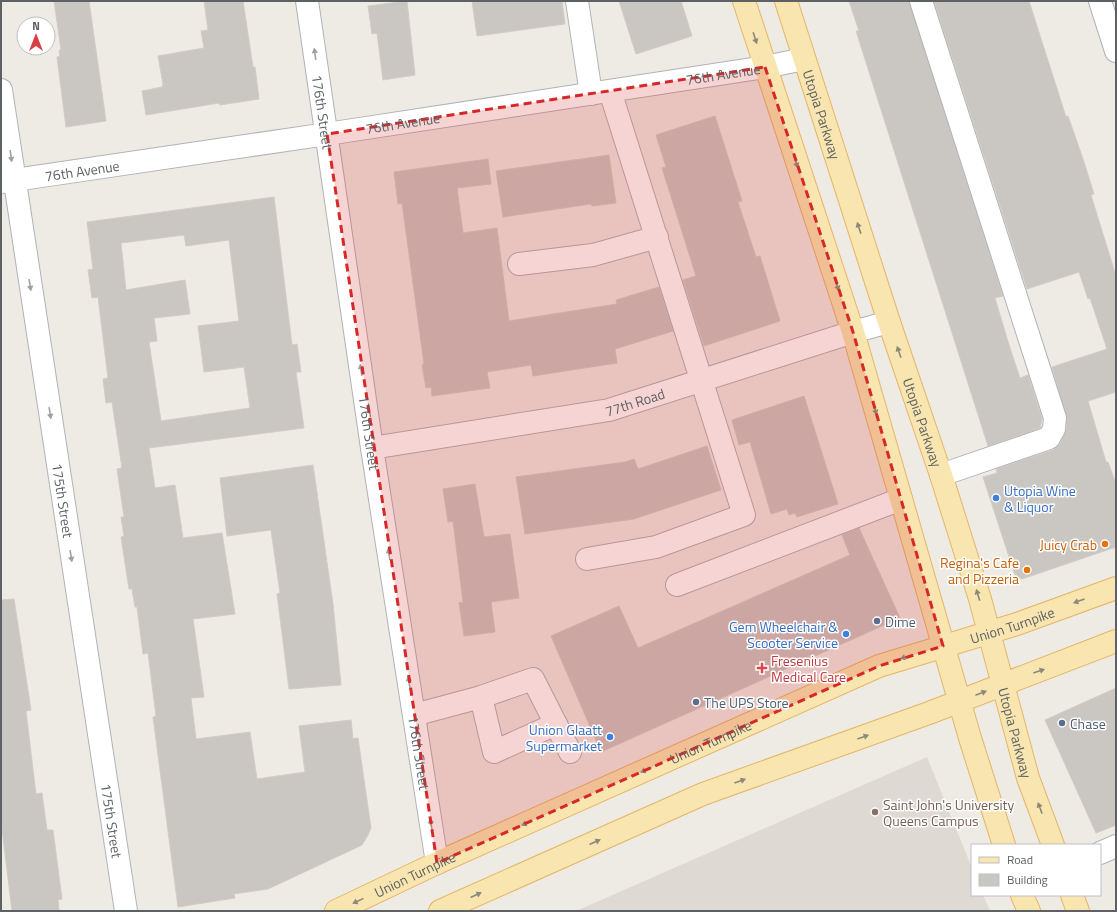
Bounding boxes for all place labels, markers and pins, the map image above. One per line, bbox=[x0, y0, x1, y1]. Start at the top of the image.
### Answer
place label: Utopia Wine & Liquor bbox=[1004, 480, 1076, 517]
marker: Utopia Wine & Liquor bbox=[991, 493, 1001, 503]
place label: Juicy Crab bbox=[1040, 534, 1097, 555]
marker: Juicy Crab bbox=[1100, 539, 1110, 549]
place label: Regina's Cafe and Pizzeria bbox=[940, 552, 1019, 589]
marker: Regina's Cafe and Pizzeria bbox=[1022, 565, 1032, 575]
place label: Dime bbox=[885, 611, 916, 632]
place label: Gem Wheelchair & Scooter Service bbox=[729, 616, 838, 653]
marker: Dime bbox=[872, 616, 882, 626]
marker: Gem Wheelchair & Scooter Service bbox=[841, 629, 851, 639]
place label: Fresenius Medical Care bbox=[771, 650, 846, 687]
marker: Fresenius Medical Care bbox=[756, 662, 768, 674]
place label: The UPS Store bbox=[704, 692, 789, 713]
marker: The UPS Store bbox=[691, 697, 701, 707]
place label: Chase bbox=[1070, 713, 1106, 734]
marker: Chase bbox=[1057, 718, 1067, 728]
place label: Union Glaatt Supermarket bbox=[526, 719, 602, 756]
marker: Union Glaatt Supermarket bbox=[605, 732, 615, 742]
place label: Saint John's University Queens Campus bbox=[883, 794, 1014, 831]
marker: Saint John's University Queens Campus bbox=[870, 807, 880, 817]

